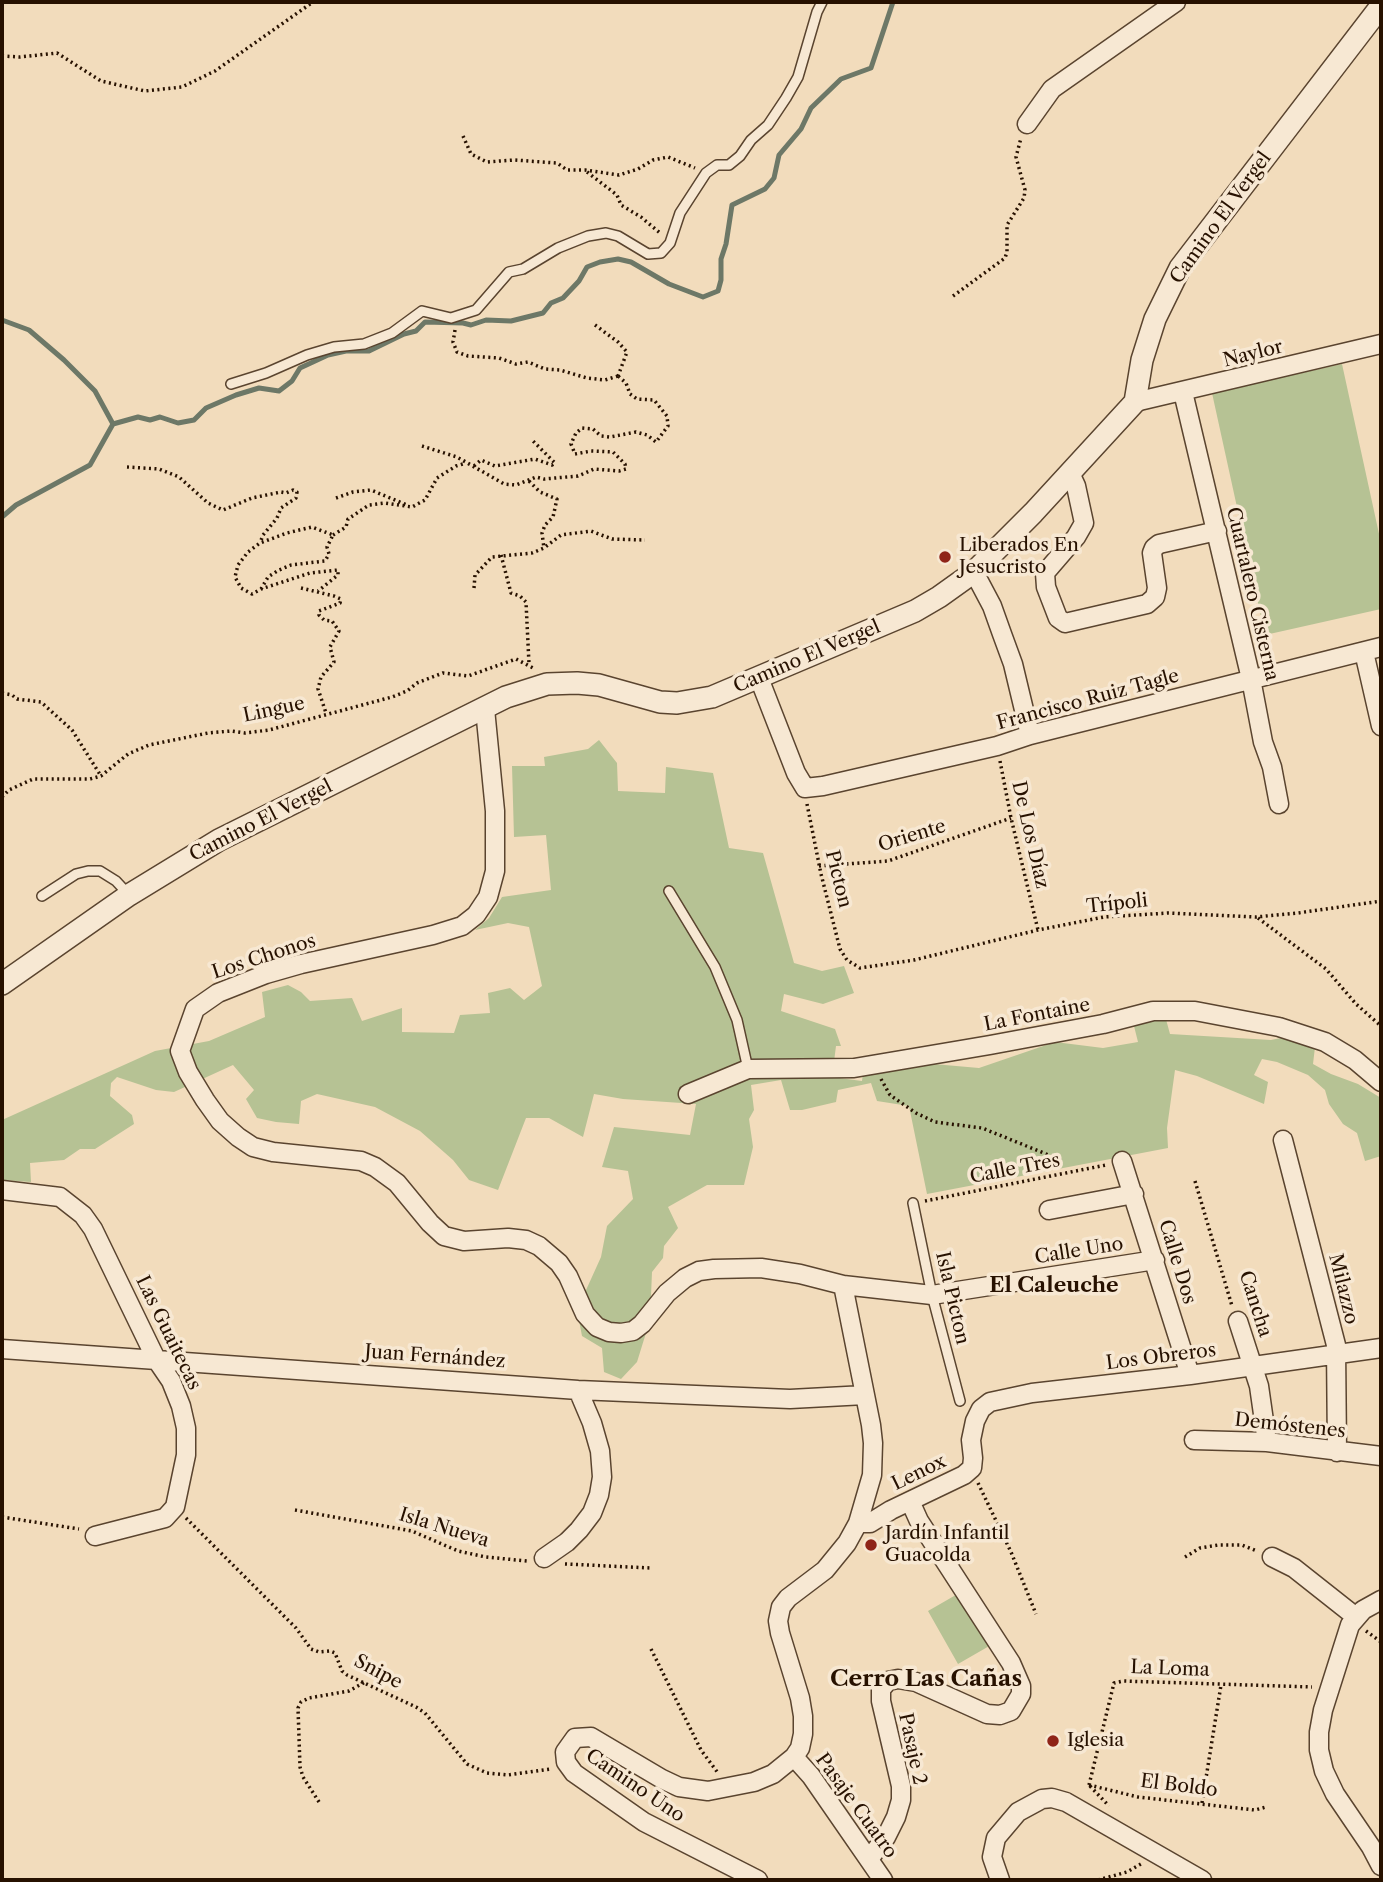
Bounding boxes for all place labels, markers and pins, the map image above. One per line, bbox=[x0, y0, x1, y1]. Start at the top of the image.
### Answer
place label: Liberados En Jesucristo bbox=[959, 535, 1079, 579]
marker: Liberados En Jesucristo bbox=[937, 549, 953, 565]
place label: Jardín Infantil Guacolda bbox=[885, 1523, 1009, 1567]
marker: Jardín Infantil Guacolda bbox=[863, 1537, 879, 1553]
place label: Iglesia bbox=[1067, 1730, 1124, 1752]
marker: Iglesia bbox=[1045, 1733, 1061, 1749]

